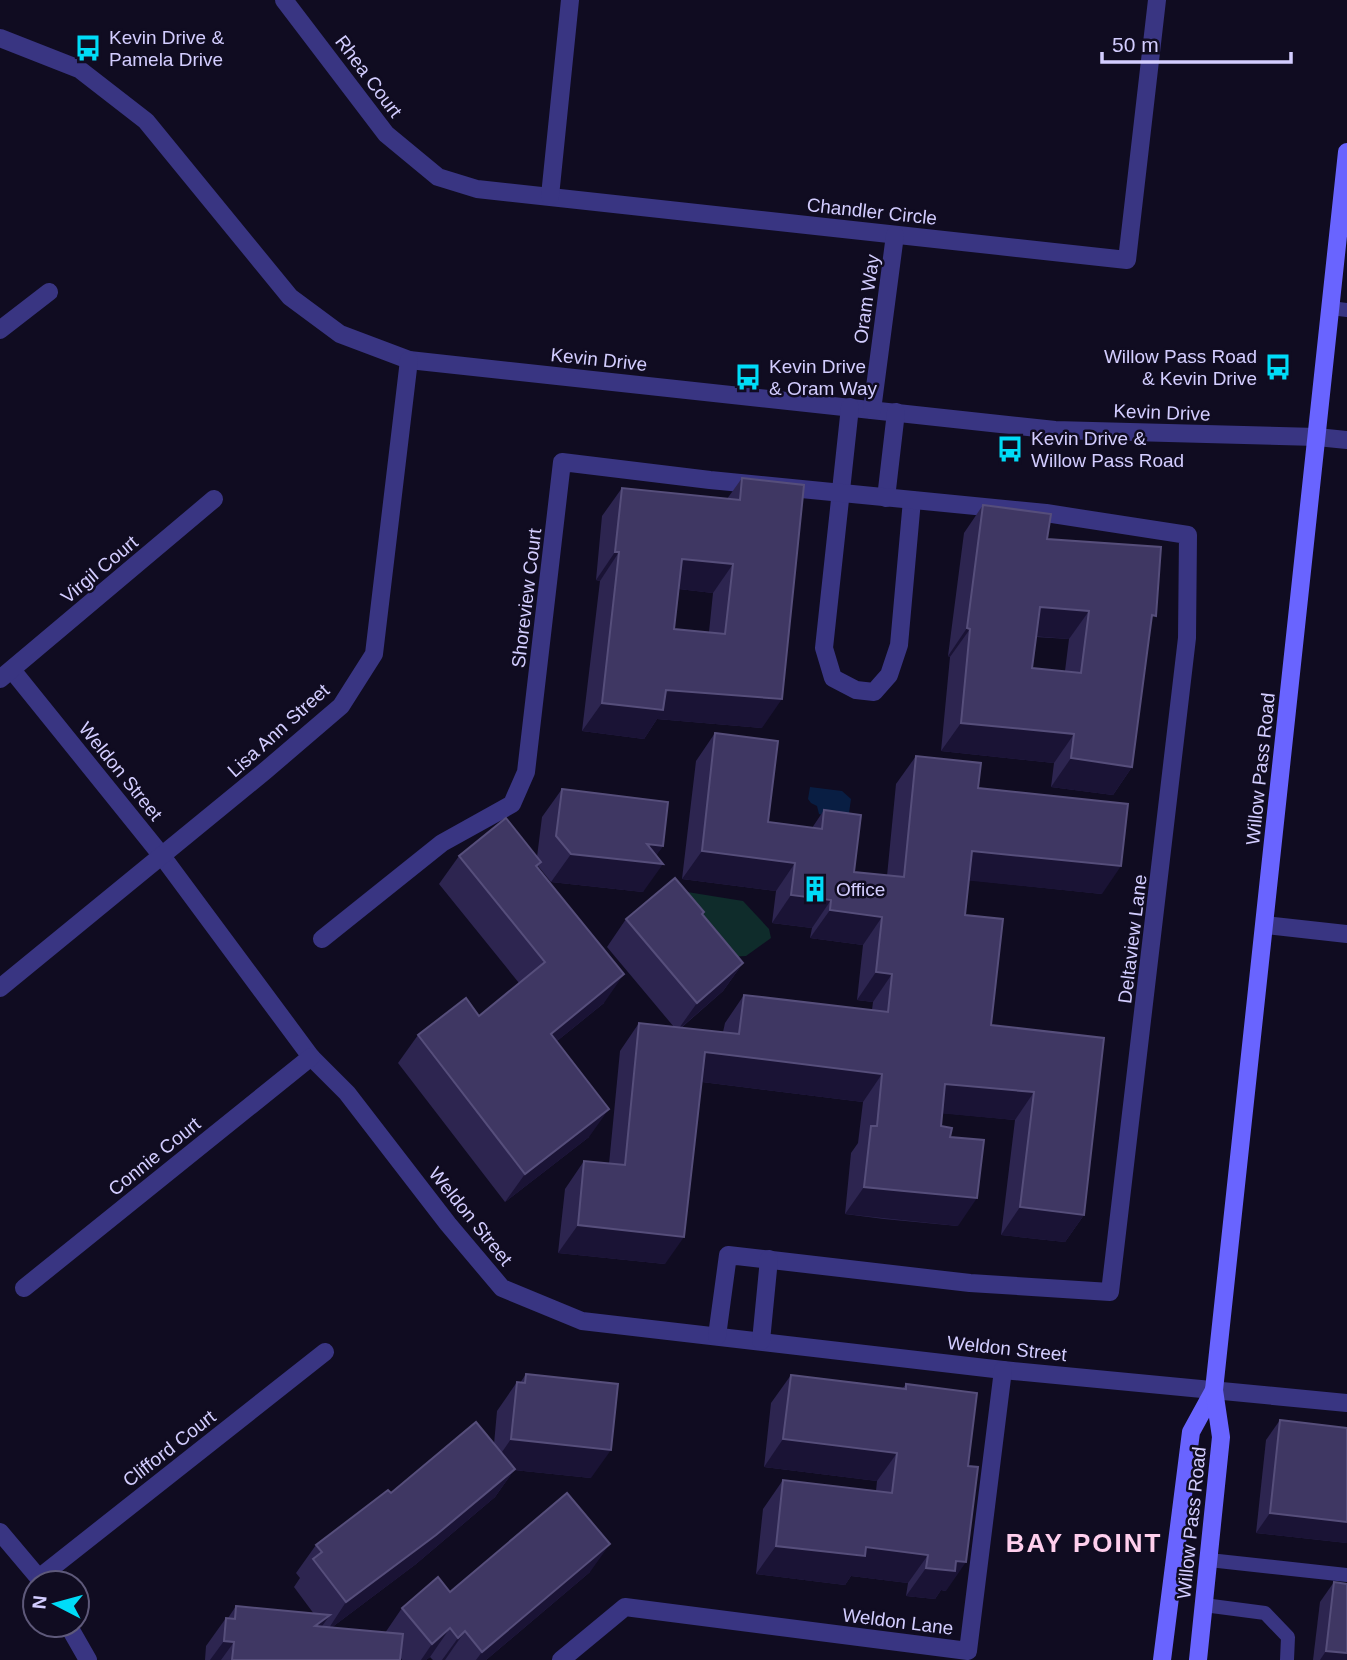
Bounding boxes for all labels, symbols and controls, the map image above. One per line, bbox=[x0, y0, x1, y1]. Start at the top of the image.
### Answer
scale bar bbox=[1102, 21, 1291, 65]
place label: Kevin Drive & Pamela Drive bbox=[109, 27, 224, 70]
street label: Rhea Court bbox=[331, 31, 407, 122]
bus stop icon: Kevin Drive & Pamela Drive bbox=[73, 33, 103, 63]
text: 50 m bbox=[1112, 33, 1159, 56]
street label: Chandler Circle bbox=[806, 194, 938, 229]
street label: Oram Way bbox=[850, 253, 883, 345]
street label: Kevin Drive bbox=[550, 344, 648, 375]
place label: Willow Pass Road & Kevin Drive bbox=[1104, 346, 1257, 389]
bus stop icon: Willow Pass Road & Kevin Drive bbox=[1263, 352, 1293, 382]
place label: Kevin Drive & Oram Way bbox=[769, 356, 878, 399]
bus stop icon: Kevin Drive & Oram Way bbox=[733, 362, 763, 392]
street label: Kevin Drive bbox=[1113, 400, 1211, 425]
place label: Kevin Drive & Willow Pass Road bbox=[1031, 428, 1184, 471]
bus stop icon: Kevin Drive & Willow Pass Road bbox=[995, 434, 1025, 464]
street label: Shoreview Court bbox=[508, 526, 546, 669]
street label: Virgil Court bbox=[57, 531, 142, 608]
street label: Lisa Ann Street bbox=[223, 679, 334, 781]
street label: Willow Pass Road bbox=[1242, 692, 1279, 846]
street label: Weldon Street bbox=[75, 718, 167, 825]
street label: Deltaview Lane bbox=[1114, 873, 1151, 1005]
building icon: Office bbox=[800, 874, 830, 904]
place label: Office bbox=[836, 879, 885, 900]
street label: Connie Court bbox=[104, 1113, 205, 1200]
street label: Weldon Street bbox=[425, 1163, 517, 1270]
street label: Weldon Street bbox=[946, 1332, 1068, 1365]
street label: Clifford Court bbox=[119, 1405, 220, 1491]
street label: Willow Pass Road bbox=[1173, 1446, 1210, 1600]
district label: BAY POINT bbox=[1006, 1528, 1162, 1558]
north arrow bbox=[21, 1569, 91, 1639]
text: N bbox=[28, 1594, 51, 1610]
street label: Weldon Lane bbox=[841, 1604, 955, 1639]

